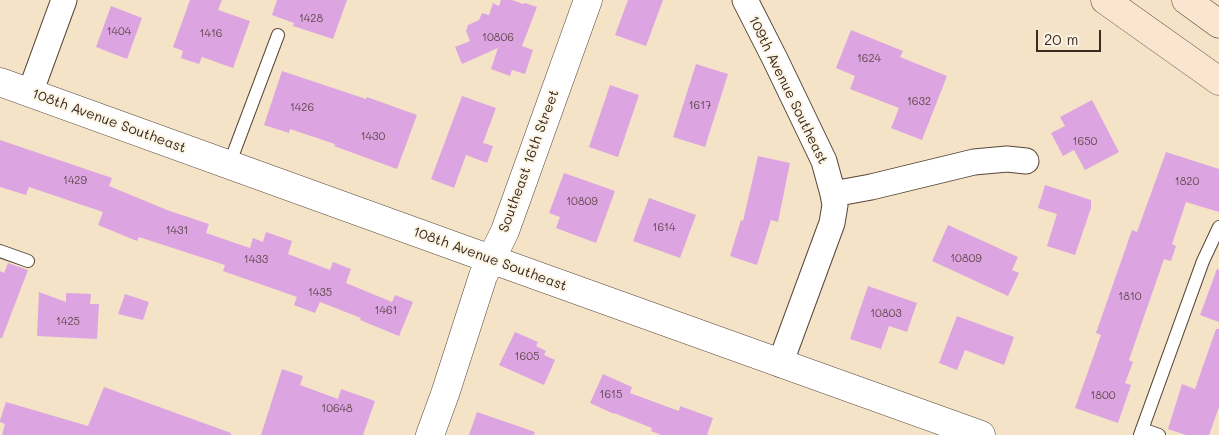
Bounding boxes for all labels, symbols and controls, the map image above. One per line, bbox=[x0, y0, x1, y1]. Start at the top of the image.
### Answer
house number: 1428 bbox=[299, 12, 323, 26]
street label: 109th Avenue Southeast bbox=[745, 13, 831, 167]
scale bar bbox=[1039, 20, 1104, 52]
house number: 1404 bbox=[107, 25, 131, 39]
house number: 1416 bbox=[200, 27, 222, 41]
text: 20 m bbox=[1044, 29, 1078, 49]
house number: 10806 bbox=[482, 31, 514, 45]
house number: 1624 bbox=[857, 52, 881, 66]
street label: 108th Avenue Southeast bbox=[30, 85, 188, 157]
street label: Southeast 16th Street bbox=[495, 87, 563, 235]
house number: 1632 bbox=[907, 95, 931, 109]
house number: 1617 bbox=[689, 99, 711, 113]
house number: 1426 bbox=[290, 101, 314, 115]
house number: 1430 bbox=[361, 130, 385, 144]
house number: 1650 bbox=[1073, 135, 1097, 149]
house number: 1429 bbox=[63, 174, 87, 188]
house number: 1820 bbox=[1175, 175, 1199, 189]
house number: 10809 bbox=[566, 195, 598, 209]
house number: 1614 bbox=[653, 221, 675, 235]
street label: 108th Avenue Southeast bbox=[411, 223, 569, 295]
house number: 1431 bbox=[166, 224, 188, 238]
house number: 10809 bbox=[950, 252, 982, 266]
house number: 1433 bbox=[244, 253, 268, 267]
house number: 1435 bbox=[308, 286, 332, 300]
house number: 1810 bbox=[1118, 290, 1142, 304]
house number: 1461 bbox=[375, 304, 397, 318]
house number: 10803 bbox=[870, 307, 902, 321]
house number: 1425 bbox=[56, 315, 80, 329]
house number: 1605 bbox=[515, 350, 539, 364]
house number: 1615 bbox=[600, 388, 622, 402]
house number: 1800 bbox=[1090, 389, 1116, 403]
house number: 10648 bbox=[321, 402, 353, 416]

